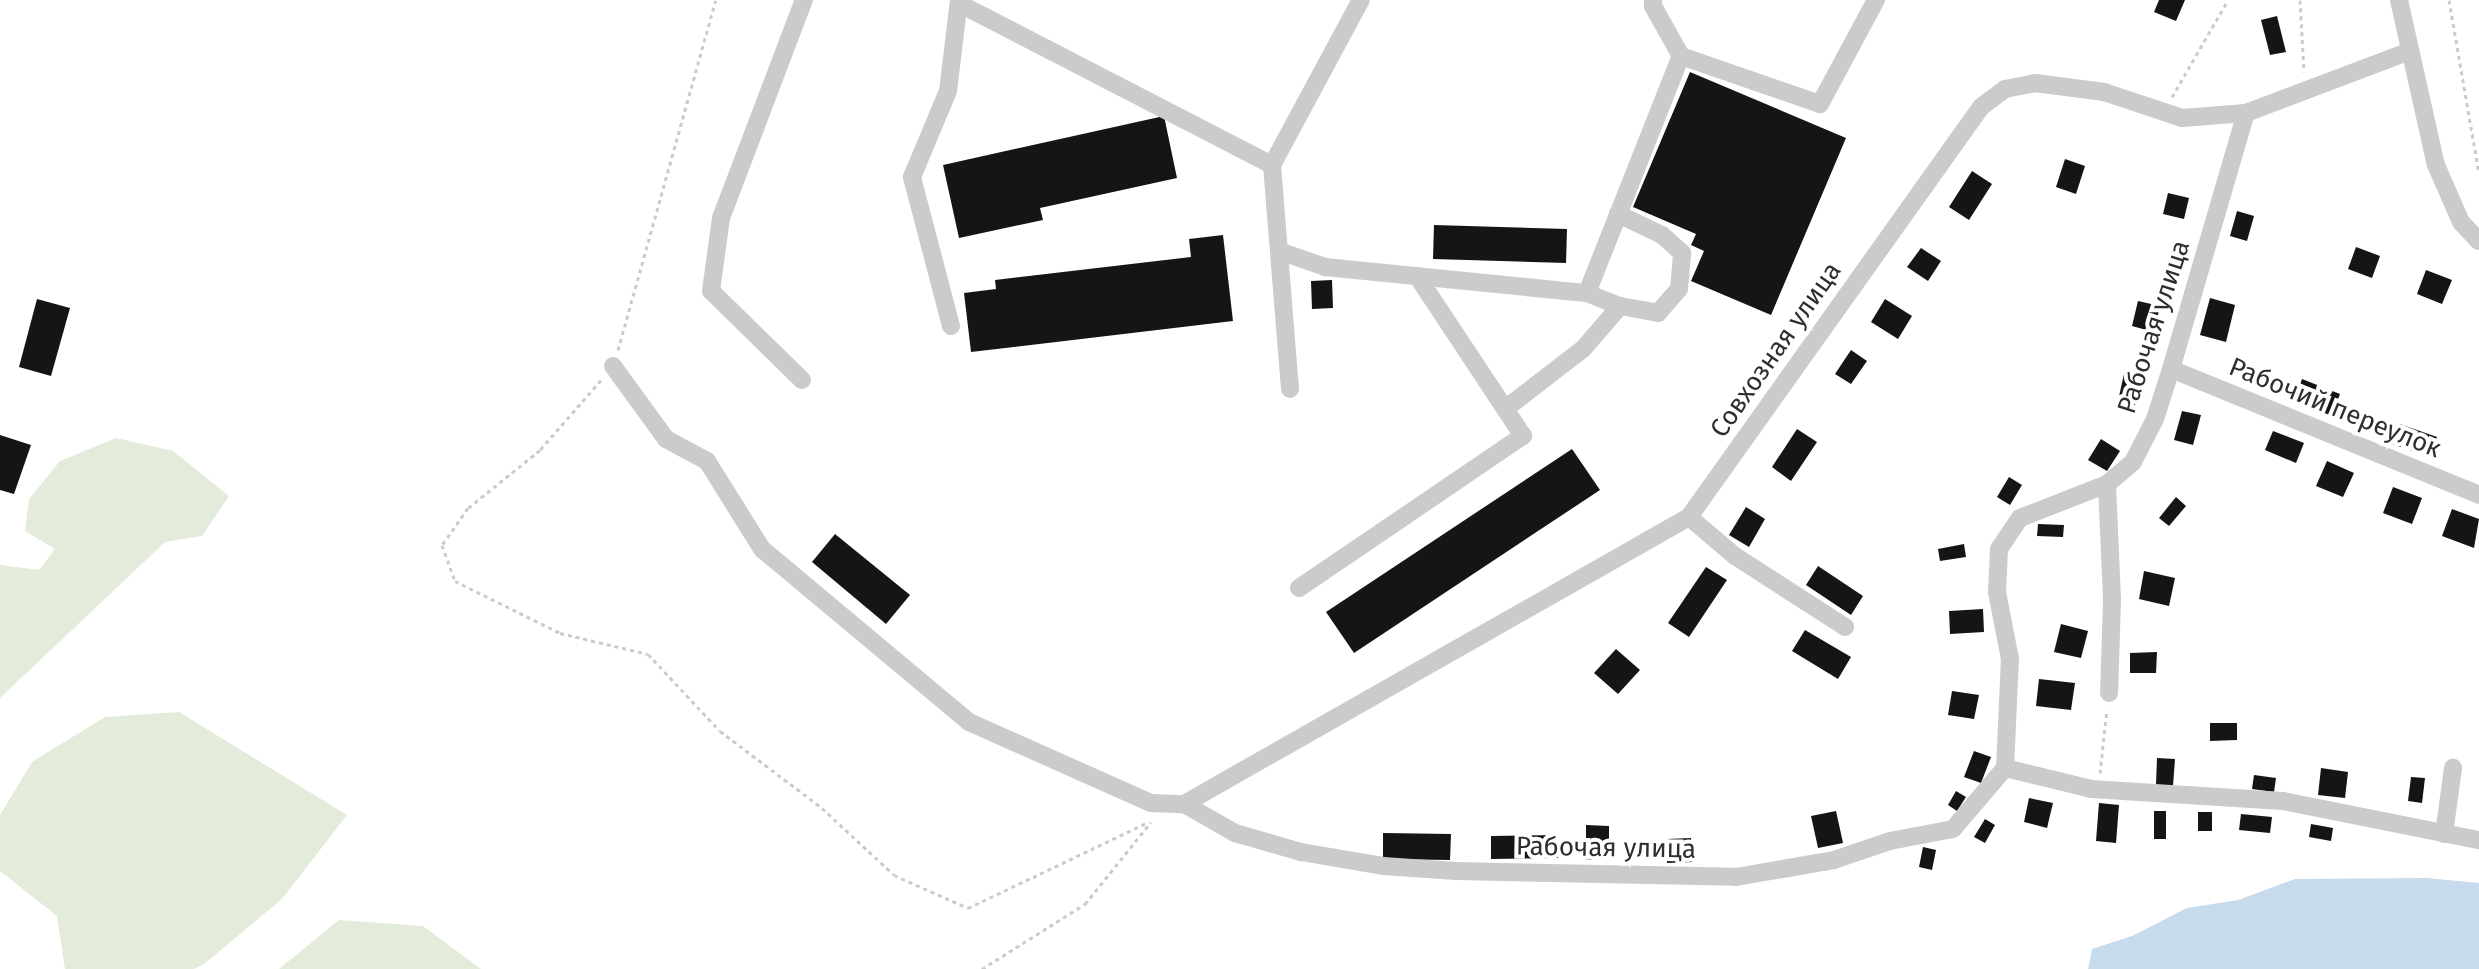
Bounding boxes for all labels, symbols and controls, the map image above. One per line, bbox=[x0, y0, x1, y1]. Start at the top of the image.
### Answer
street label: Рабочая улица bbox=[2111, 236, 2197, 418]
street label: Совхозная улица bbox=[1704, 256, 1848, 444]
street label: Рабочий переулок bbox=[2225, 351, 2445, 465]
street label: Рабочая улица bbox=[1516, 831, 1696, 865]

